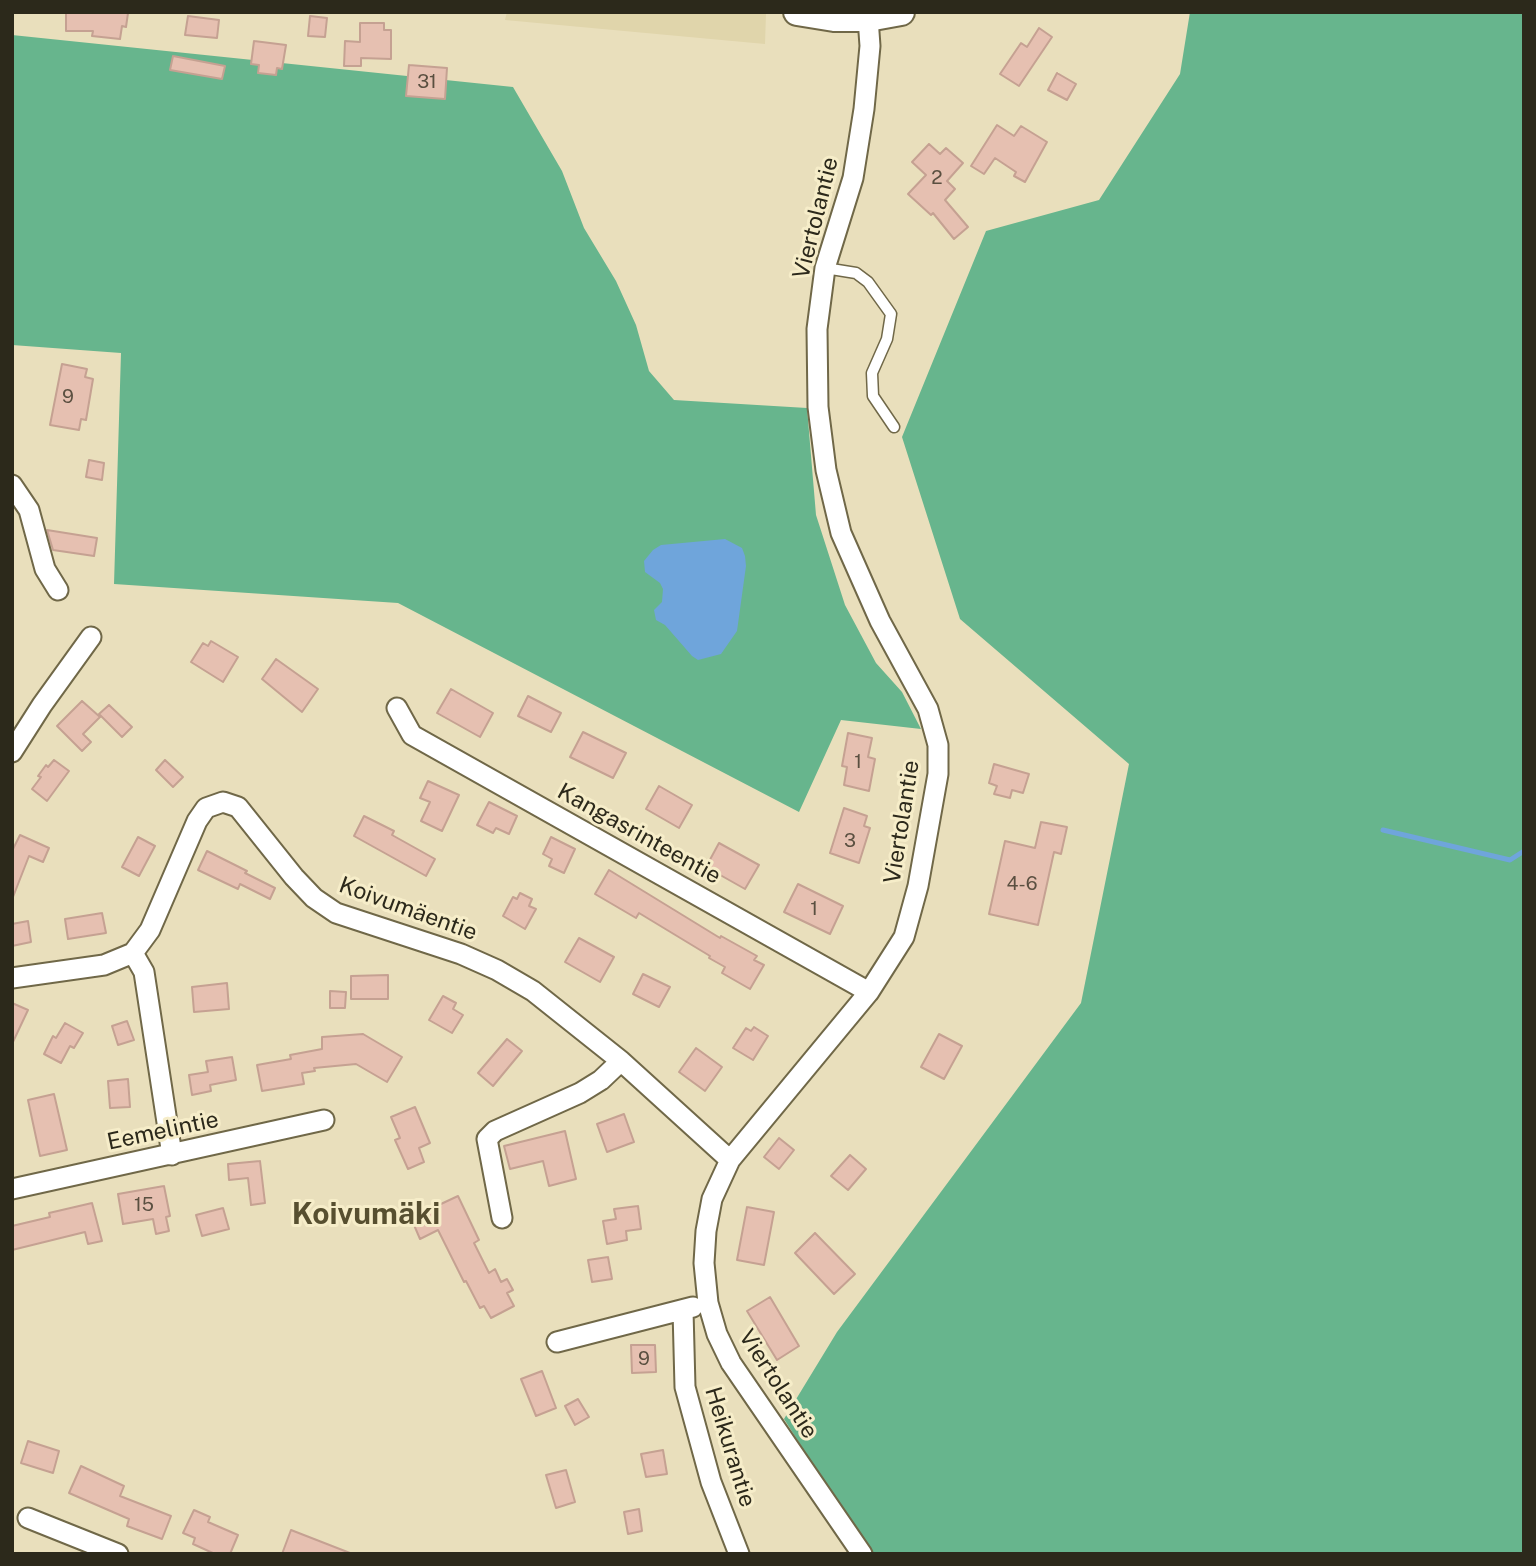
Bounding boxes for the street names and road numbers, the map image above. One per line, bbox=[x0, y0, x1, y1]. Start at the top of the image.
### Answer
street label: Viertolantie bbox=[788, 154, 844, 282]
street label: Viertolantie bbox=[879, 758, 925, 886]
street label: Kangasrinteentie bbox=[553, 778, 725, 890]
street label: Koivumäentie bbox=[335, 871, 481, 947]
street label: Eemelintie bbox=[105, 1106, 221, 1156]
street label: Viertolantie bbox=[733, 1324, 823, 1444]
street label: Heikurantie bbox=[699, 1384, 761, 1510]

